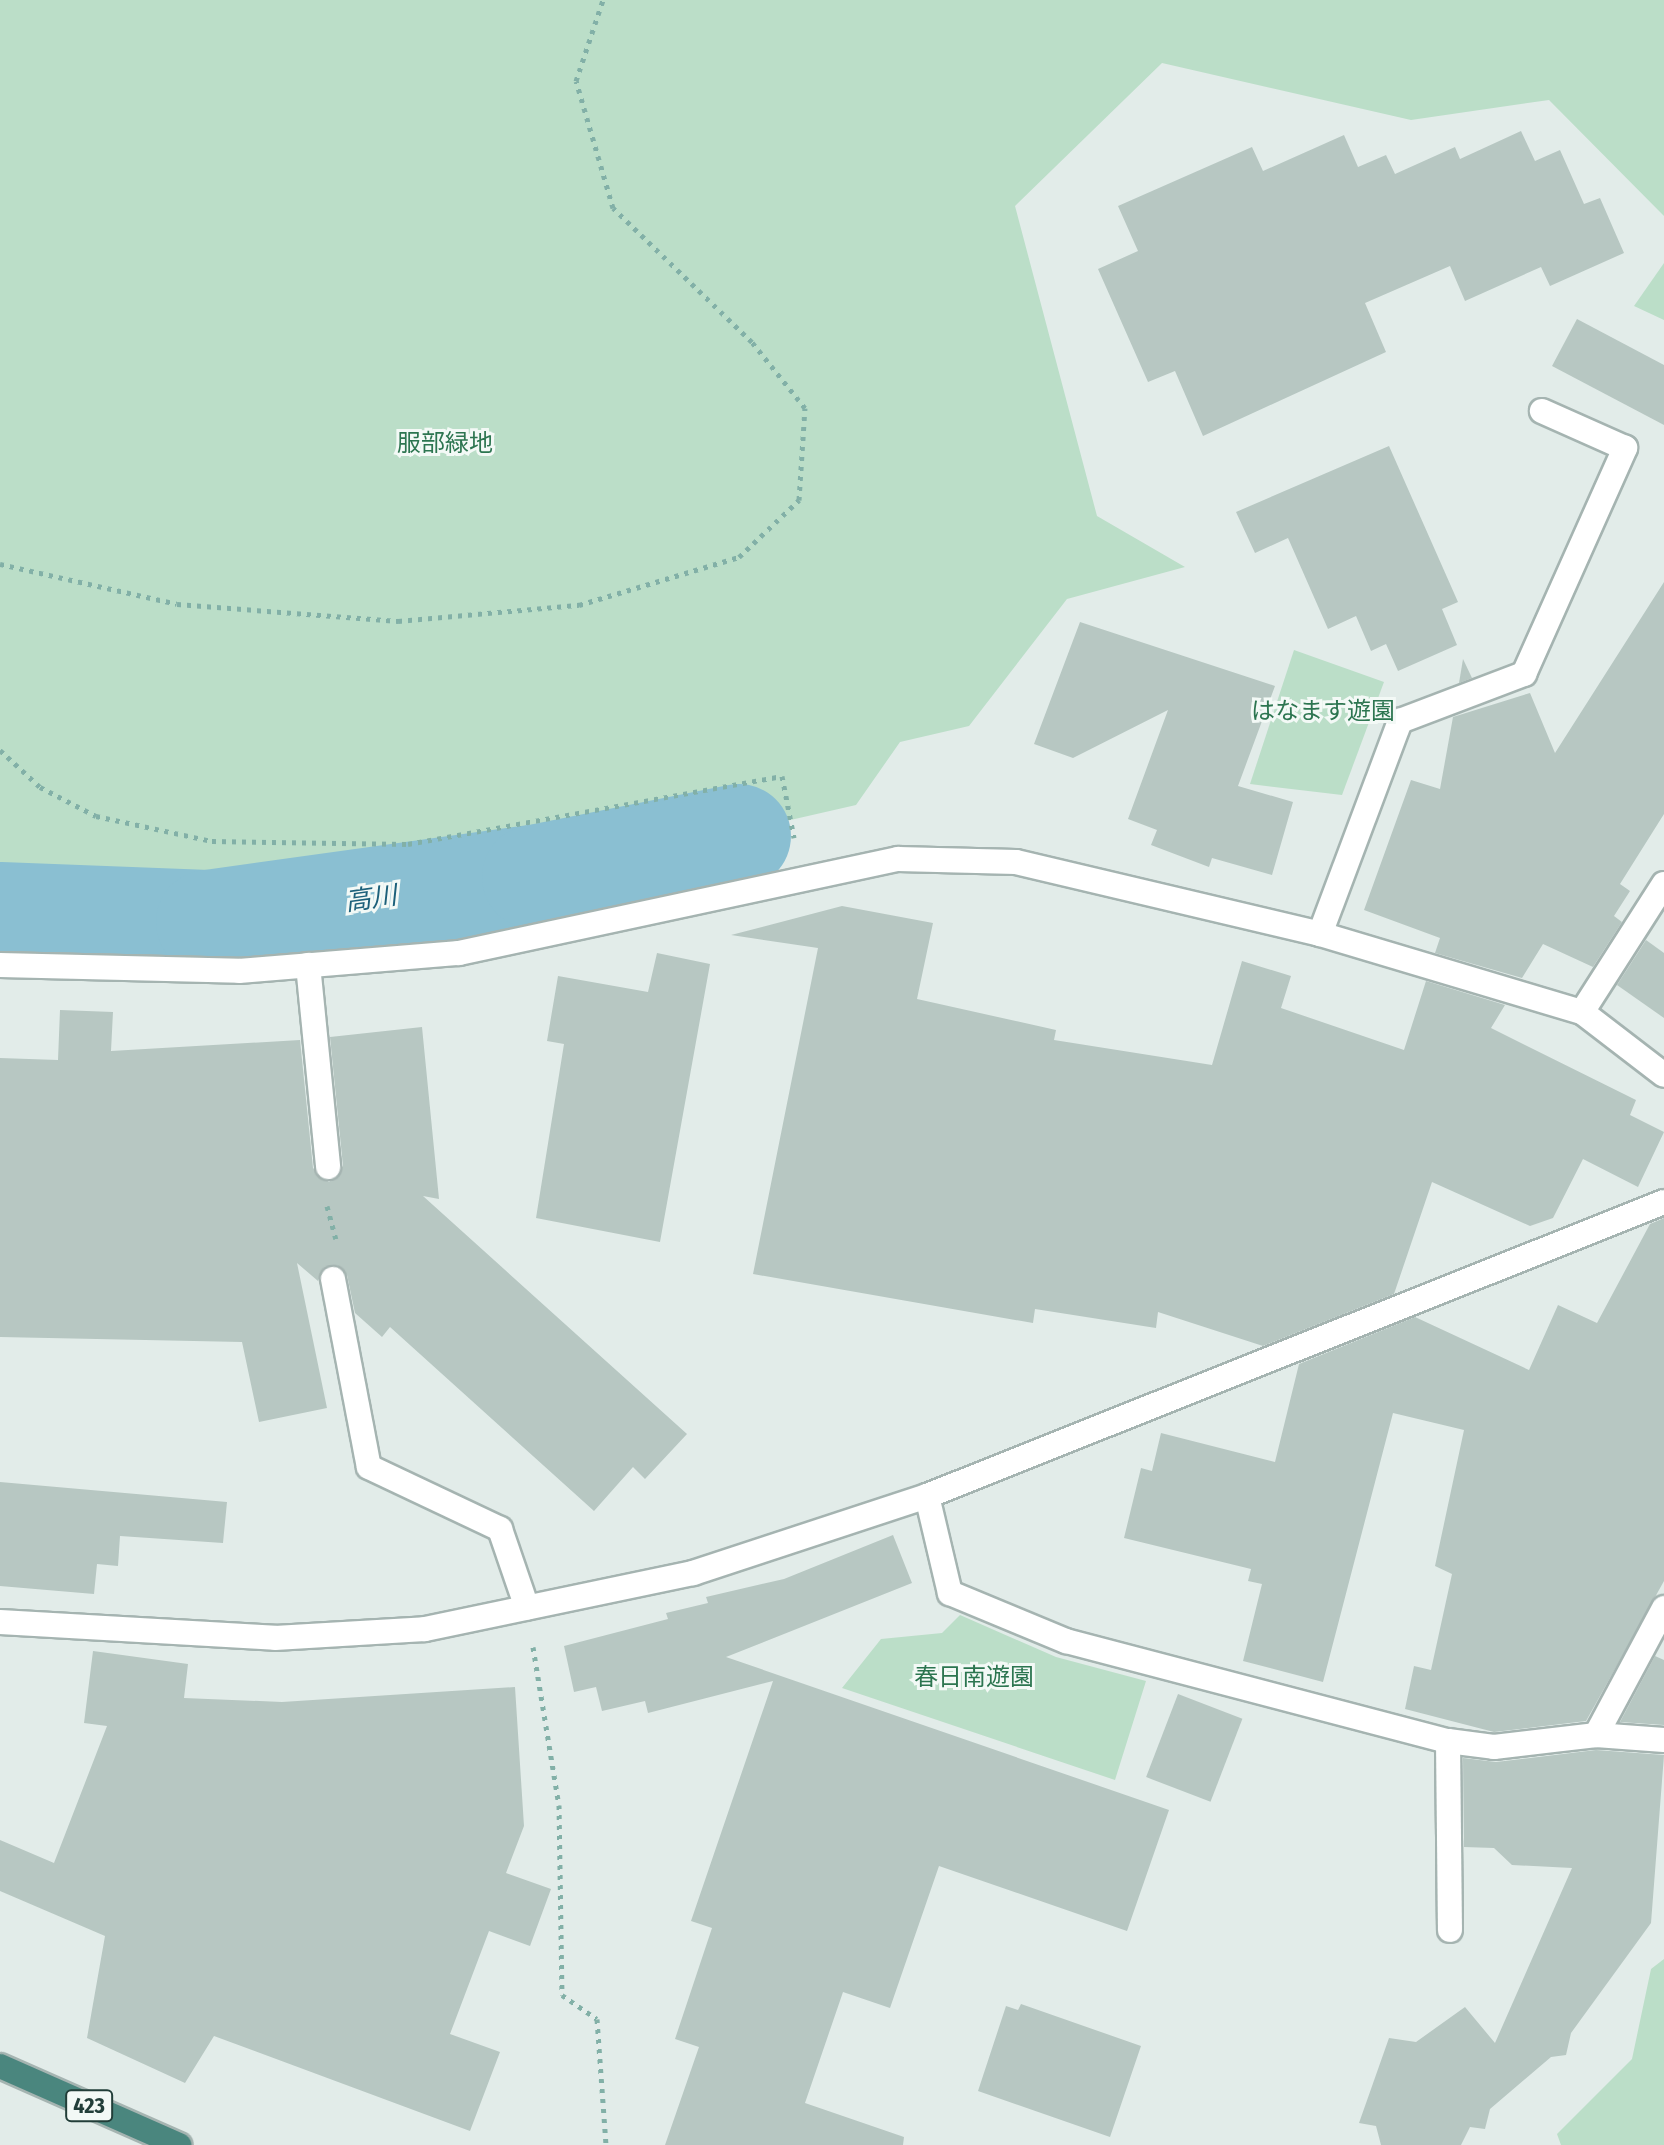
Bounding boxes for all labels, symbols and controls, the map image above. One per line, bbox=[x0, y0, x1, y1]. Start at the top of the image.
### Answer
park label: 服部緑地 bbox=[397, 430, 493, 458]
park label: はなます遊園 bbox=[1251, 698, 1395, 726]
water label: 高川 bbox=[343, 880, 399, 918]
park label: 春日南遊園 bbox=[914, 1664, 1034, 1692]
road number: 423 bbox=[65, 2088, 113, 2124]

